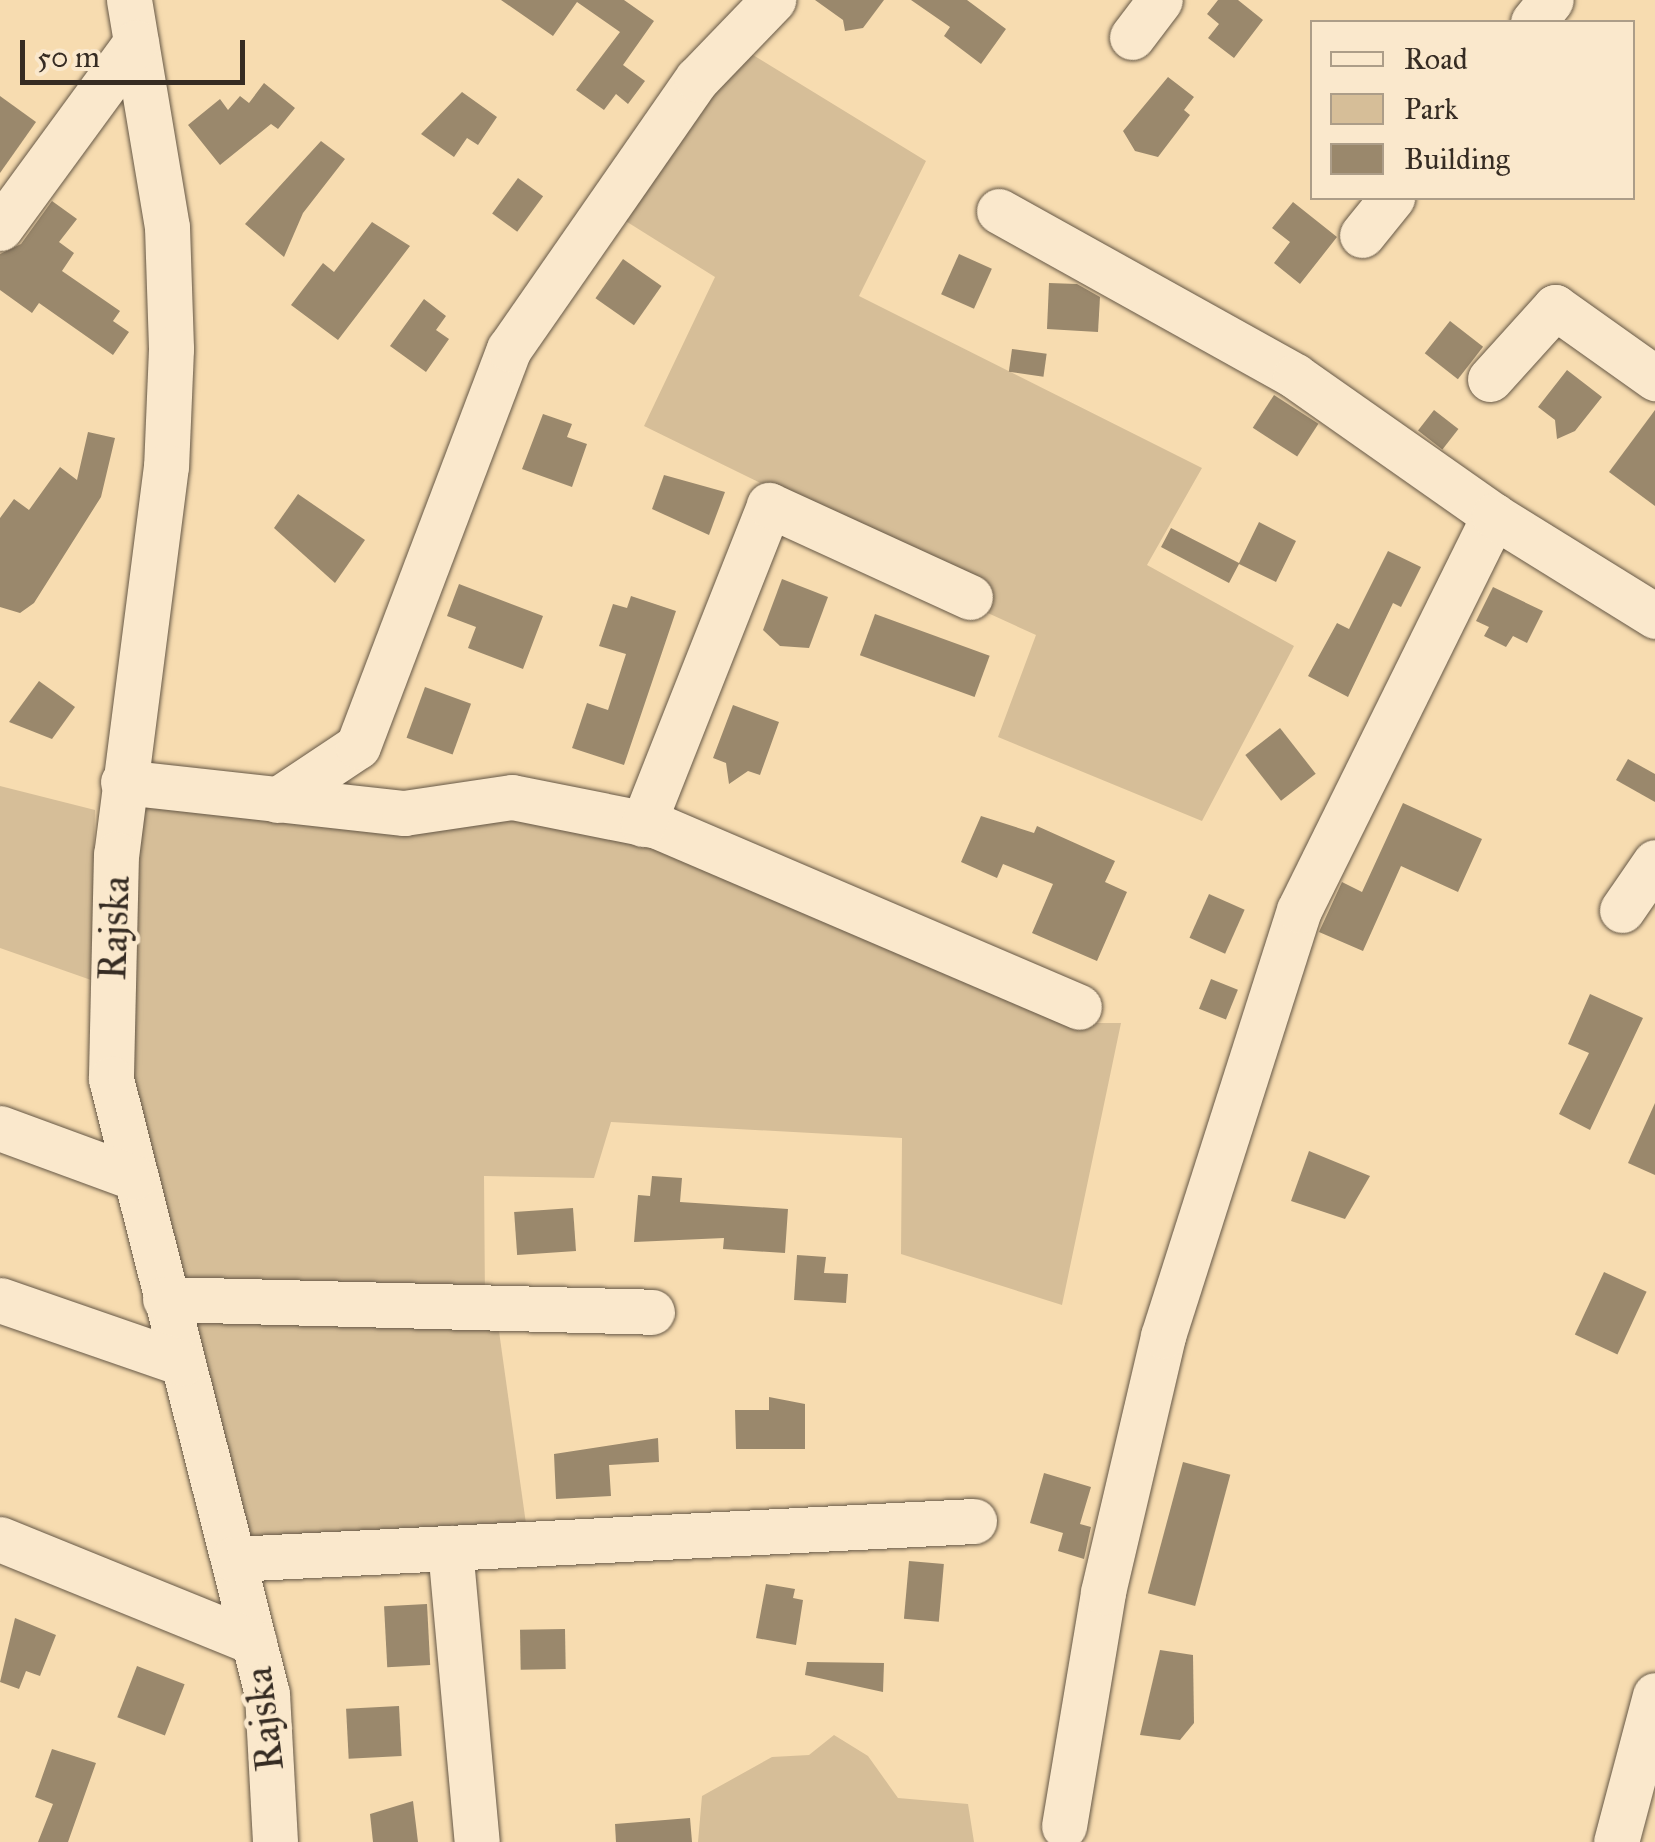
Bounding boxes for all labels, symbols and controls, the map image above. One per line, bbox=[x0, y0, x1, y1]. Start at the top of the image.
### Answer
scale bar bbox=[25, 20, 250, 82]
legend bbox=[1310, 20, 1635, 200]
text: 50 m bbox=[37, 39, 100, 75]
text: Road bbox=[1404, 41, 1468, 77]
text: Park bbox=[1404, 91, 1458, 127]
text: Building bbox=[1404, 141, 1510, 177]
street label: Rajska bbox=[88, 875, 140, 981]
street label: Rajska bbox=[234, 1664, 294, 1774]

